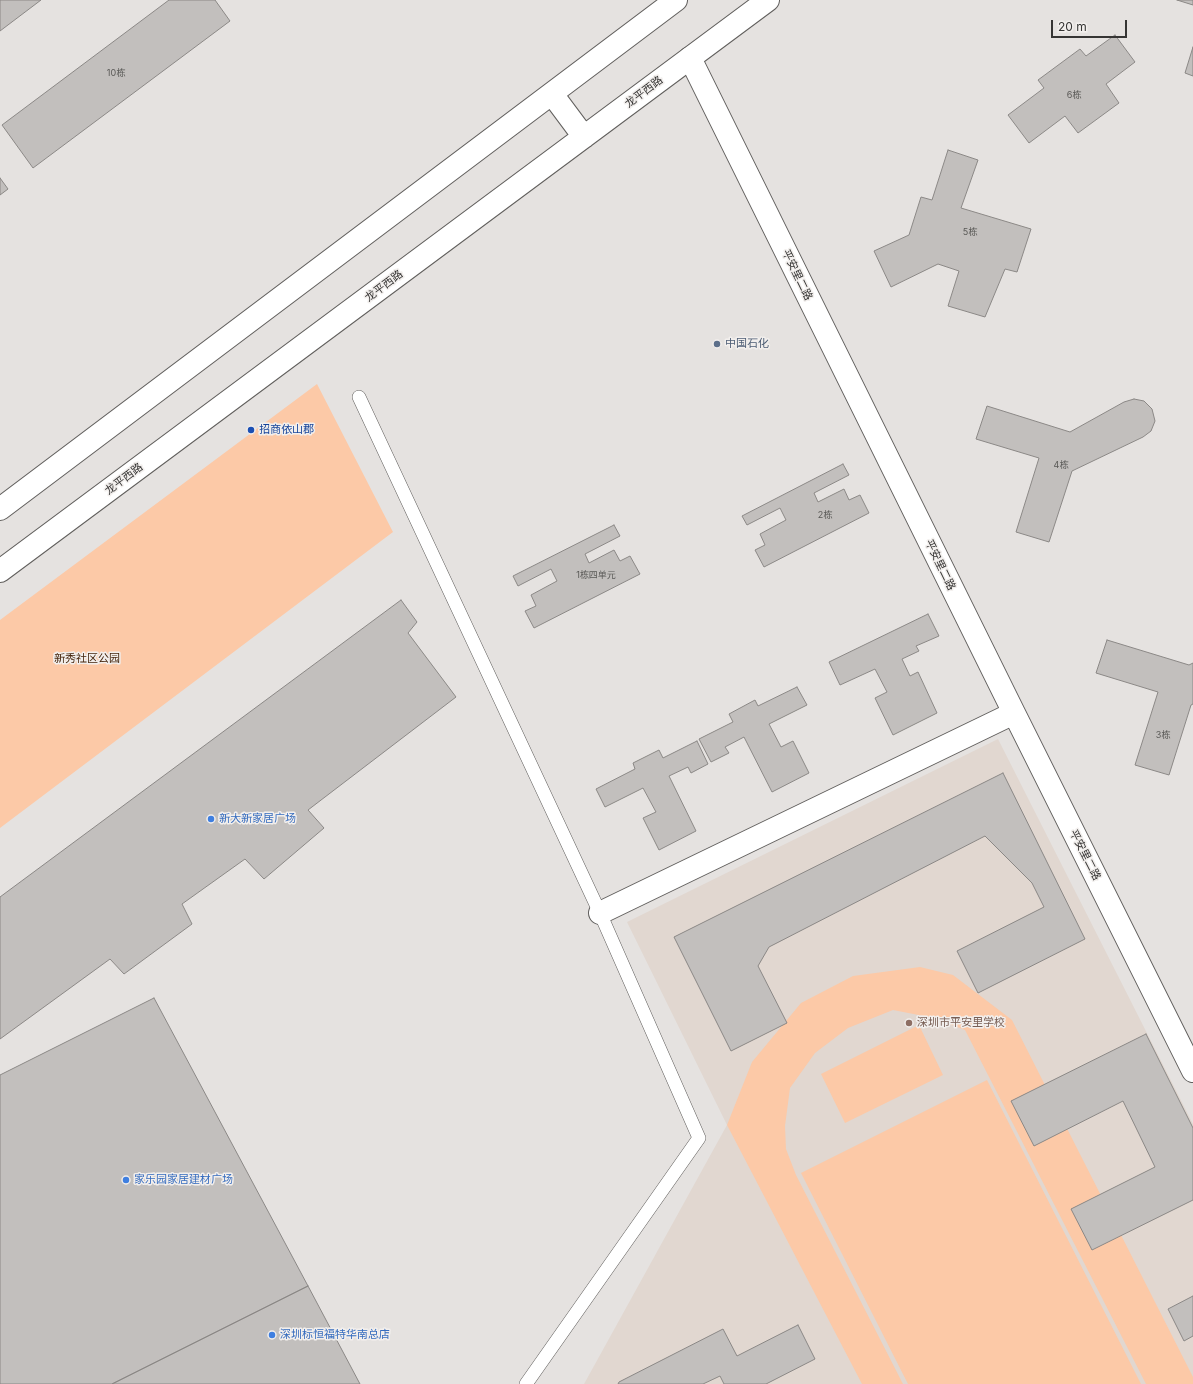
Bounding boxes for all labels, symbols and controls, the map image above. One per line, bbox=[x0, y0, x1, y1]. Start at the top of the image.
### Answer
scale bar bbox=[1053, 12, 1129, 38]
text: 20 m bbox=[1058, 19, 1087, 34]
house number: 10栋 bbox=[107, 68, 125, 78]
street label: 龙平西路 bbox=[622, 73, 666, 111]
house number: 6栋 bbox=[1067, 90, 1081, 100]
house number: 5栋 bbox=[963, 227, 977, 237]
street label: 平安里二路 bbox=[779, 247, 815, 303]
street label: 龙平西路 bbox=[362, 267, 406, 305]
place label: 中国石化 bbox=[725, 337, 769, 351]
marker: 中国石化 bbox=[712, 339, 722, 349]
place label: 招商依山郡 bbox=[259, 423, 314, 437]
marker: 招商依山郡 bbox=[246, 425, 256, 435]
street label: 龙平西路 bbox=[102, 460, 146, 498]
house number: 4栋 bbox=[1054, 460, 1068, 470]
house number: 2栋 bbox=[818, 510, 832, 520]
street label: 平安里二路 bbox=[922, 537, 958, 593]
house number: 1栋四单元 bbox=[576, 570, 616, 580]
park label: 新秀社区公园 bbox=[54, 652, 120, 666]
house number: 3栋 bbox=[1156, 730, 1170, 740]
place label: 新大新家居广场 bbox=[219, 812, 296, 826]
marker: 新大新家居广场 bbox=[206, 814, 216, 824]
street label: 平安里二路 bbox=[1067, 828, 1103, 882]
place label: 深圳市平安里学校 bbox=[917, 1016, 1005, 1030]
marker: 深圳市平安里学校 bbox=[904, 1018, 914, 1028]
place label: 家乐园家居建材广场 bbox=[134, 1173, 233, 1187]
marker: 家乐园家居建材广场 bbox=[121, 1175, 131, 1185]
place label: 深圳标恒福特华南总店 bbox=[280, 1328, 390, 1342]
marker: 深圳标恒福特华南总店 bbox=[267, 1330, 277, 1340]

